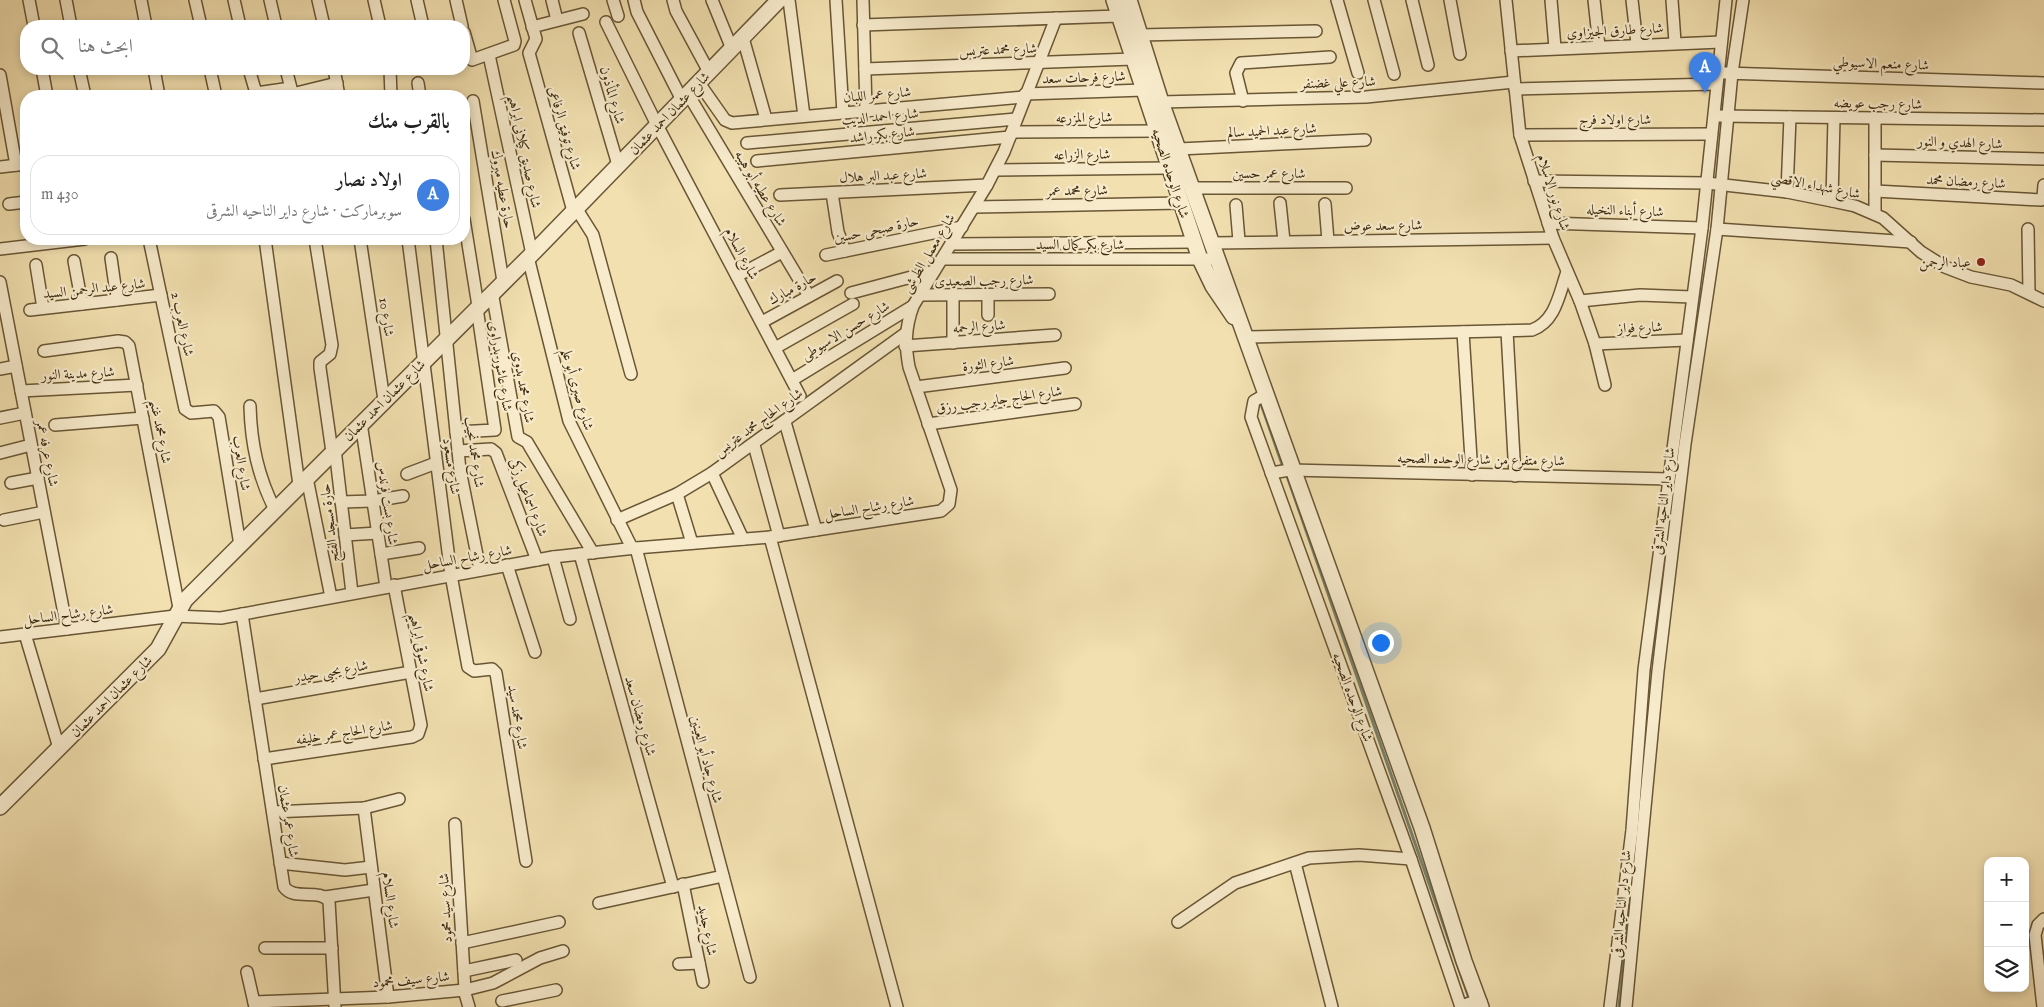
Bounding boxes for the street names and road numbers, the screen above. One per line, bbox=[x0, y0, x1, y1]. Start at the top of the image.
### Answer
street label: شارع طارق الجيزاوي bbox=[1566, 19, 1664, 45]
street label: شارع محمد عتريس bbox=[959, 40, 1037, 62]
street label: شارع منعم الاسيوطي bbox=[1833, 53, 1929, 79]
street label: شارع المأذون bbox=[593, 64, 631, 127]
street label: شارع عثمان احمد عثمان bbox=[625, 68, 715, 161]
street label: شارع فرحات سعد bbox=[1042, 68, 1126, 90]
street label: شارع علي غضنفر bbox=[1298, 73, 1376, 96]
street label: شارع عمر اللبان bbox=[842, 83, 912, 109]
street label: شارع توفيق الرفاعى bbox=[542, 84, 585, 173]
street label: شارع صديق كيلانى ابراهيم bbox=[499, 93, 545, 211]
street label: شارع رجب عويضه bbox=[1833, 94, 1923, 116]
street label: شارع احمد الديب bbox=[841, 105, 919, 131]
street label: شارع المزرعه bbox=[1056, 109, 1113, 129]
street label: شارع اولاد فرج bbox=[1579, 111, 1651, 132]
street label: شارع عبد الحميد سالم bbox=[1227, 120, 1317, 145]
street label: شارع بكر راشد bbox=[849, 123, 916, 149]
street label: شارع الوحده الصحيه bbox=[1145, 126, 1193, 221]
street label: شارع الهدي و النور bbox=[1915, 132, 2003, 155]
street label: شارع عطيه أبو هيبه bbox=[729, 146, 792, 231]
street label: شارع الزراعه bbox=[1053, 146, 1111, 166]
street label: حارة عطيه مبروك bbox=[486, 148, 518, 230]
street label: شارع نور الاسلام bbox=[1529, 152, 1574, 234]
street label: شارع عبد البر هلال bbox=[839, 165, 928, 189]
street label: شارع عمر حسين bbox=[1233, 165, 1305, 185]
street label: شارع شهداء الاقصي bbox=[1769, 169, 1862, 207]
street label: شارع رمضان محمد bbox=[1926, 171, 2006, 195]
street label: شارع محمد عمر bbox=[1044, 181, 1108, 203]
street label: شارع أبناء النخيله bbox=[1586, 199, 1664, 223]
street label: شارع معمل الطرشى bbox=[898, 210, 961, 298]
street label: حارة صبحى حسين bbox=[832, 212, 920, 248]
street label: شارع سعد عوض bbox=[1344, 216, 1423, 238]
street label: شارع السلام bbox=[717, 224, 762, 284]
street label: شارع بكر كمال السيد bbox=[1036, 236, 1124, 256]
street label: حارة مبارك bbox=[765, 268, 820, 309]
street label: شارع رجب الصعيدى bbox=[934, 271, 1034, 293]
street label: شارع عبد الرحمن السيد bbox=[42, 275, 146, 305]
street label: شارع العرب 2 bbox=[164, 290, 198, 359]
street label: شارع 10 bbox=[372, 296, 398, 338]
street label: شارع حسن الاسيوطى bbox=[798, 297, 894, 366]
street label: شارع الرحمه bbox=[952, 316, 1006, 340]
street label: شارع فواز bbox=[1615, 318, 1663, 340]
street label: شارع عاشور بدراوى bbox=[482, 320, 516, 413]
street label: شارع صبرى أبو علم bbox=[552, 346, 599, 434]
street label: شارع محمد بدوي bbox=[506, 350, 538, 425]
street label: شارع الثورة bbox=[961, 352, 1015, 378]
street label: شارع عثمان احمد عثمان bbox=[340, 356, 431, 447]
street label: شارع مدينة النور bbox=[39, 363, 115, 387]
street label: شارع الحاج جابر رجب رزق bbox=[935, 382, 1064, 421]
street label: شارع الحاج محمد عتريس bbox=[711, 385, 808, 464]
street label: شارع محمد غنيم bbox=[141, 397, 175, 466]
street label: شارع محمد نجيب bbox=[458, 415, 488, 489]
street label: شارع عرفه عمر bbox=[29, 416, 62, 489]
street label: شارع العرب bbox=[226, 434, 254, 492]
street label: شارع مسعود bbox=[436, 437, 464, 496]
street label: شارع داير الناحيه الشرقى bbox=[1648, 446, 1681, 556]
street label: شارع متفرع من شارع الوحده الصحيه bbox=[1397, 450, 1565, 472]
street label: شارع اسماعيل زكى bbox=[503, 455, 552, 540]
street label: شارع بست فرندس bbox=[370, 460, 402, 547]
street label: حارة مسجد الفتح bbox=[316, 482, 347, 563]
street label: شارع رشاح الساحل bbox=[823, 492, 916, 527]
street label: شارع رشاح الساحل bbox=[421, 541, 514, 578]
street label: شارع رشاح الساحل bbox=[22, 601, 115, 632]
street label: شارع شوقى ابراهيم bbox=[401, 611, 438, 694]
street label: شارع الوحده الصحيه bbox=[1326, 650, 1377, 745]
street label: شارع عثمان احمد عثمان bbox=[67, 652, 158, 743]
street label: شارع يحيى حيدر bbox=[291, 657, 370, 690]
street label: شارع رمضان سعد bbox=[618, 674, 660, 759]
street label: شارع محمد سيد bbox=[501, 684, 531, 751]
street label: شارع جاد أبو العينين bbox=[684, 713, 728, 806]
street label: شارع الحاج عمر خليفه bbox=[294, 716, 394, 752]
street label: شارع عمر عثمان bbox=[271, 784, 303, 859]
street label: شارع داير الناحيه الشرقى bbox=[1608, 849, 1638, 959]
street label: شارع السلام bbox=[375, 871, 402, 930]
street label: شارع سيد محمود bbox=[435, 873, 459, 943]
street label: شارع جديد bbox=[691, 903, 721, 958]
street label: شارع سيف محمود bbox=[372, 968, 451, 994]

